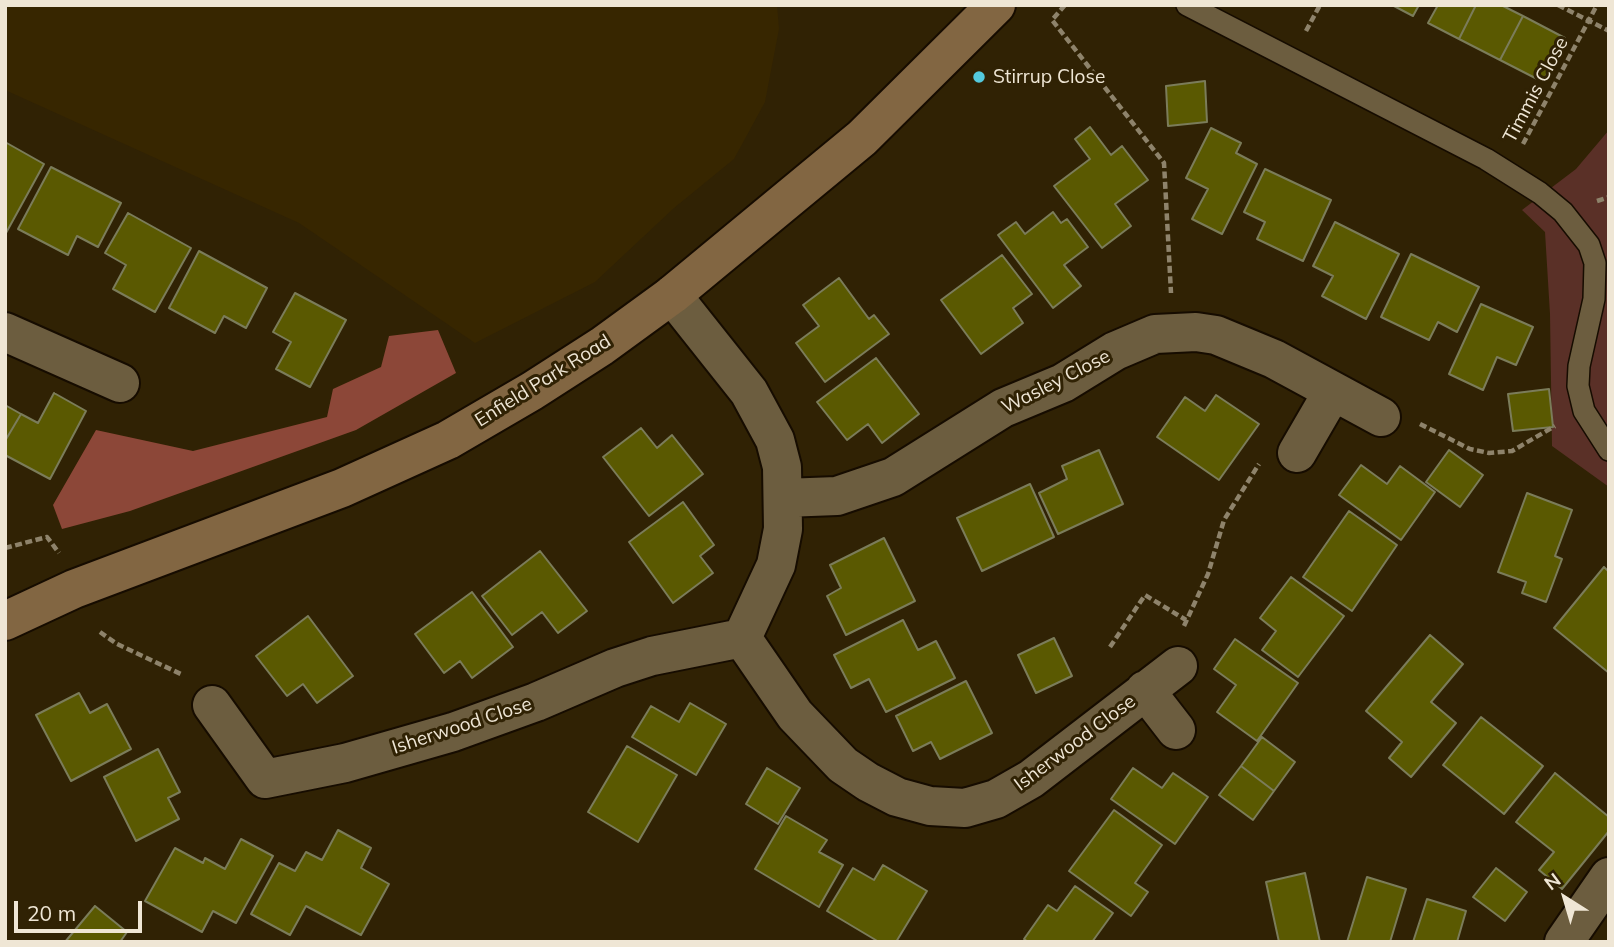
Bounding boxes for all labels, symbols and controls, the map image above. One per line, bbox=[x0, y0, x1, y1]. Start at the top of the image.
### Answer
street label: Timmis Close bbox=[1499, 33, 1573, 147]
place label: Stirrup Close bbox=[993, 66, 1105, 88]
marker: Stirrup Close bbox=[971, 69, 987, 85]
street label: Enfield Park Road bbox=[471, 330, 615, 432]
street label: Wasley Close bbox=[998, 345, 1114, 419]
street label: Isherwood Close bbox=[1010, 690, 1140, 796]
street label: Isherwood Close bbox=[389, 693, 535, 759]
north arrow bbox=[1530, 863, 1600, 933]
text: N bbox=[1539, 867, 1565, 895]
scale bar bbox=[18, 888, 145, 932]
text: 20 m bbox=[27, 900, 76, 926]

